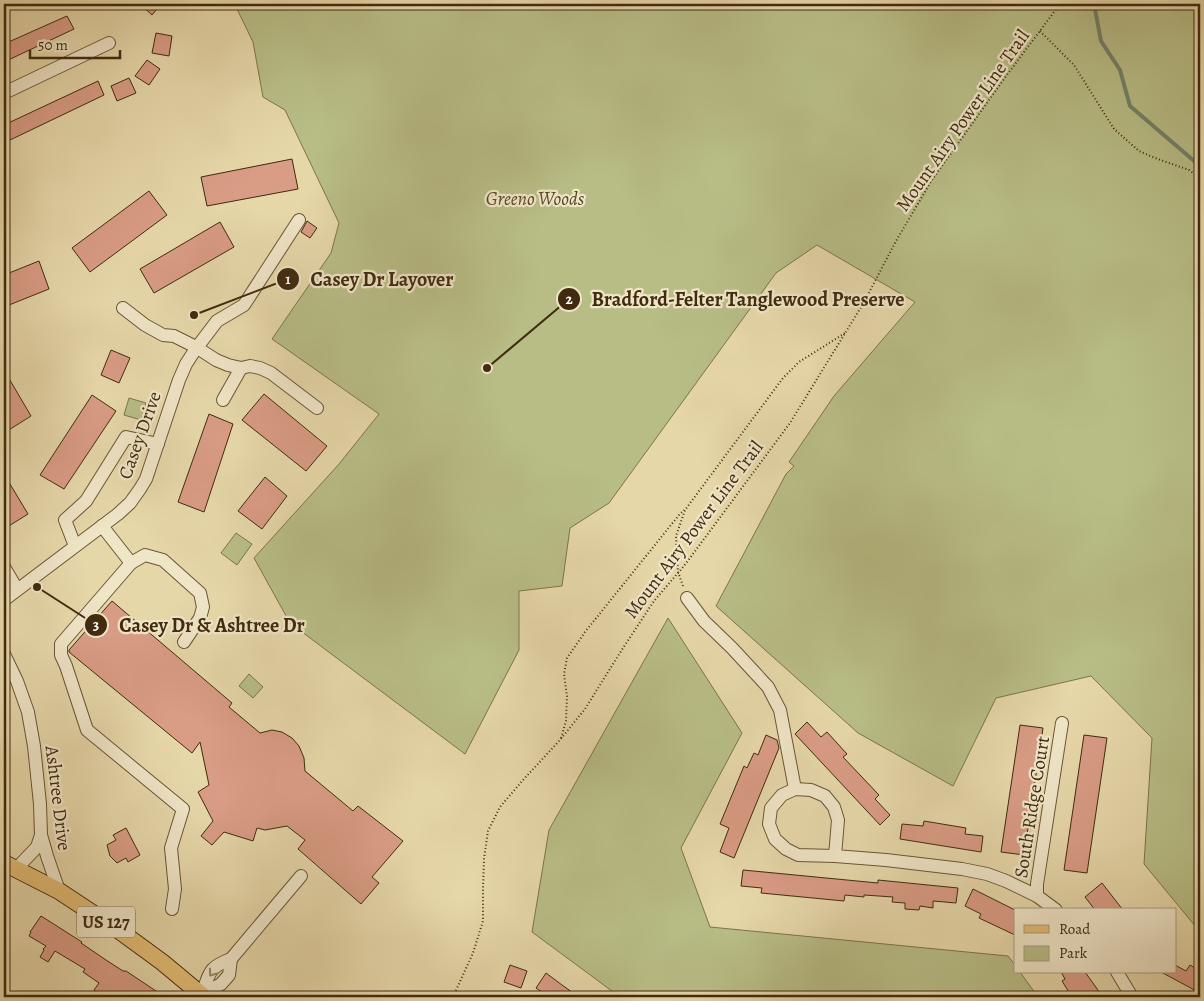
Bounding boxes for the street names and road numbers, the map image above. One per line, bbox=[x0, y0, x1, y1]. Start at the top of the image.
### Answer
street label: Mount Airy Power Line Trail bbox=[890, 24, 1036, 217]
street label: Casey Drive bbox=[112, 388, 168, 483]
street label: Mount Airy Power Line Trail bbox=[618, 435, 770, 624]
street label: South Ridge Court bbox=[1008, 734, 1056, 880]
street label: Ashtree Drive bbox=[39, 743, 77, 852]
road number: US 127 bbox=[77, 906, 135, 938]

